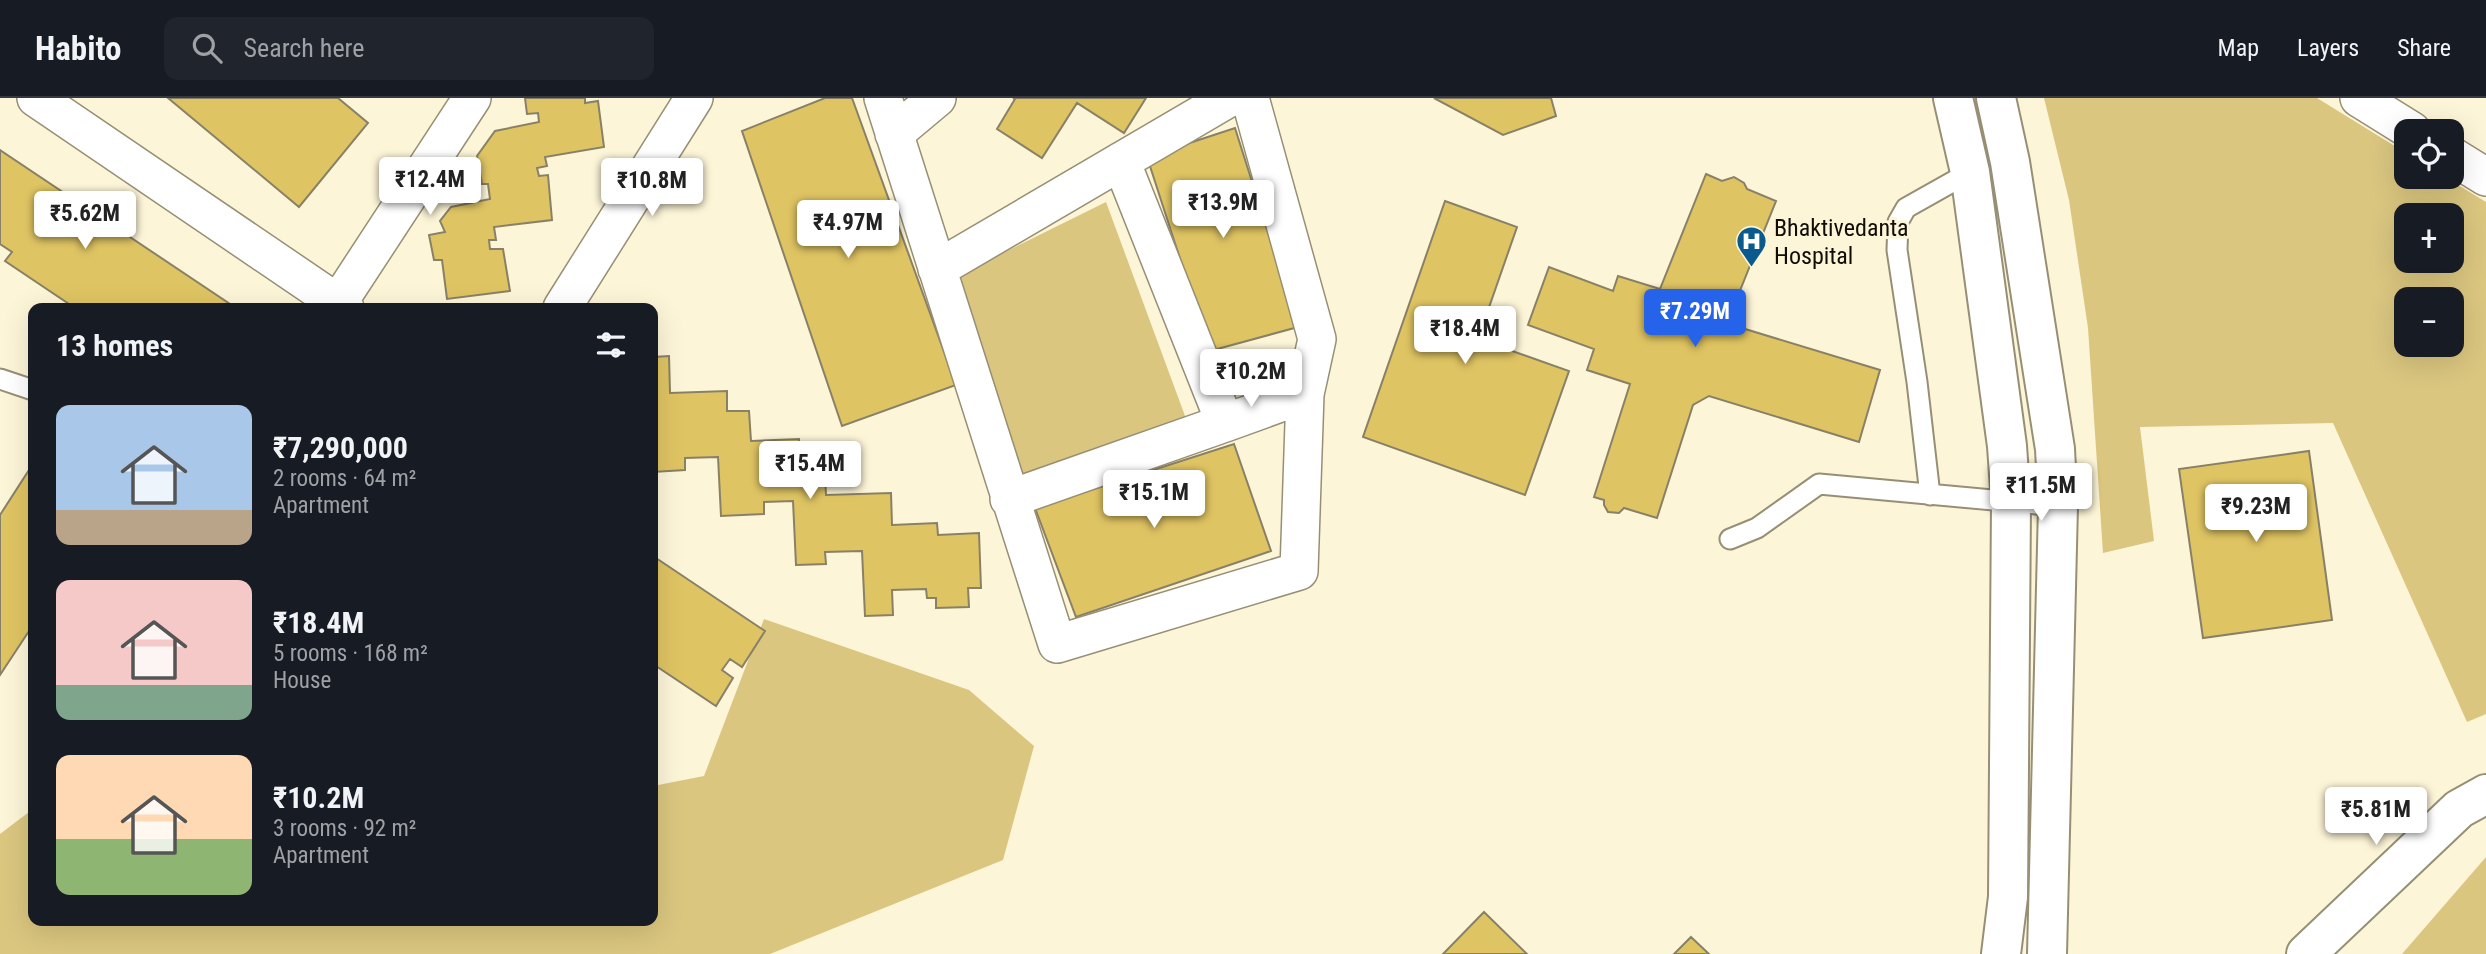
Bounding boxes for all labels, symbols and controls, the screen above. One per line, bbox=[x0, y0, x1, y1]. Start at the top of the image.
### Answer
search box bbox=[164, 17, 654, 80]
text: Habito bbox=[35, 29, 122, 68]
icon: search bbox=[188, 29, 226, 67]
text: Search here bbox=[244, 33, 364, 63]
text: Map bbox=[2218, 34, 2259, 62]
text: Layers bbox=[2297, 34, 2359, 62]
text: Share bbox=[2397, 34, 2451, 62]
map controls bbox=[2394, 119, 2464, 357]
button: locate bbox=[2394, 119, 2464, 189]
pin: ₹12.4M bbox=[373, 158, 487, 217]
pin: ₹10.8M bbox=[595, 158, 709, 218]
text: ₹12.4M bbox=[395, 166, 465, 193]
text: ₹10.8M bbox=[617, 167, 687, 194]
pin: ₹13.9M bbox=[1166, 180, 1280, 240]
text: ₹13.9M bbox=[1188, 189, 1258, 216]
pin: ₹5.62M bbox=[28, 192, 142, 251]
text: ₹5.62M bbox=[50, 200, 120, 227]
pin: ₹4.97M bbox=[791, 200, 905, 260]
button: + bbox=[2394, 203, 2464, 273]
text: ₹4.97M bbox=[813, 209, 883, 236]
place label: Bhaktivedanta Hospital bbox=[1774, 214, 1909, 270]
hospital icon: Bhaktivedanta Hospital bbox=[1734, 225, 1768, 269]
button: − bbox=[2394, 287, 2464, 357]
pin: ₹7.29M bbox=[1638, 289, 1752, 349]
text: ₹7.29M bbox=[1660, 298, 1730, 325]
pin: ₹18.4M bbox=[1408, 306, 1522, 366]
text: ₹18.4M bbox=[1430, 315, 1500, 342]
icon: filters bbox=[592, 326, 630, 364]
text: 13 homes bbox=[56, 328, 173, 363]
pin: ₹10.2M bbox=[1194, 350, 1308, 409]
text: ₹10.2M bbox=[1216, 358, 1286, 385]
text: ₹7,290,000 bbox=[273, 430, 408, 465]
icon: home bbox=[112, 433, 196, 517]
pin: ₹15.4M bbox=[753, 442, 867, 501]
text: ₹15.4M bbox=[775, 450, 845, 477]
pin: ₹11.5M bbox=[1984, 464, 2098, 523]
text: 2 rooms · 64 m² bbox=[273, 465, 416, 492]
pin: ₹15.1M bbox=[1097, 470, 1211, 530]
text: ₹11.5M bbox=[2006, 472, 2076, 499]
text: ₹15.1M bbox=[1119, 479, 1189, 506]
pin: ₹9.23M bbox=[2199, 484, 2313, 544]
text: Apartment bbox=[273, 492, 369, 519]
text: ₹9.23M bbox=[2221, 493, 2291, 520]
text: ₹18.4M bbox=[273, 605, 364, 640]
icon: home bbox=[112, 608, 196, 692]
text: 5 rooms · 168 m² bbox=[273, 640, 428, 667]
text: House bbox=[273, 667, 331, 694]
text: ₹10.2M bbox=[273, 780, 364, 815]
icon: home bbox=[112, 783, 196, 867]
pin: ₹5.81M bbox=[2319, 788, 2433, 847]
text: ₹5.81M bbox=[2341, 796, 2411, 823]
text: 3 rooms · 92 m² bbox=[273, 815, 416, 842]
text: Apartment bbox=[273, 842, 369, 869]

